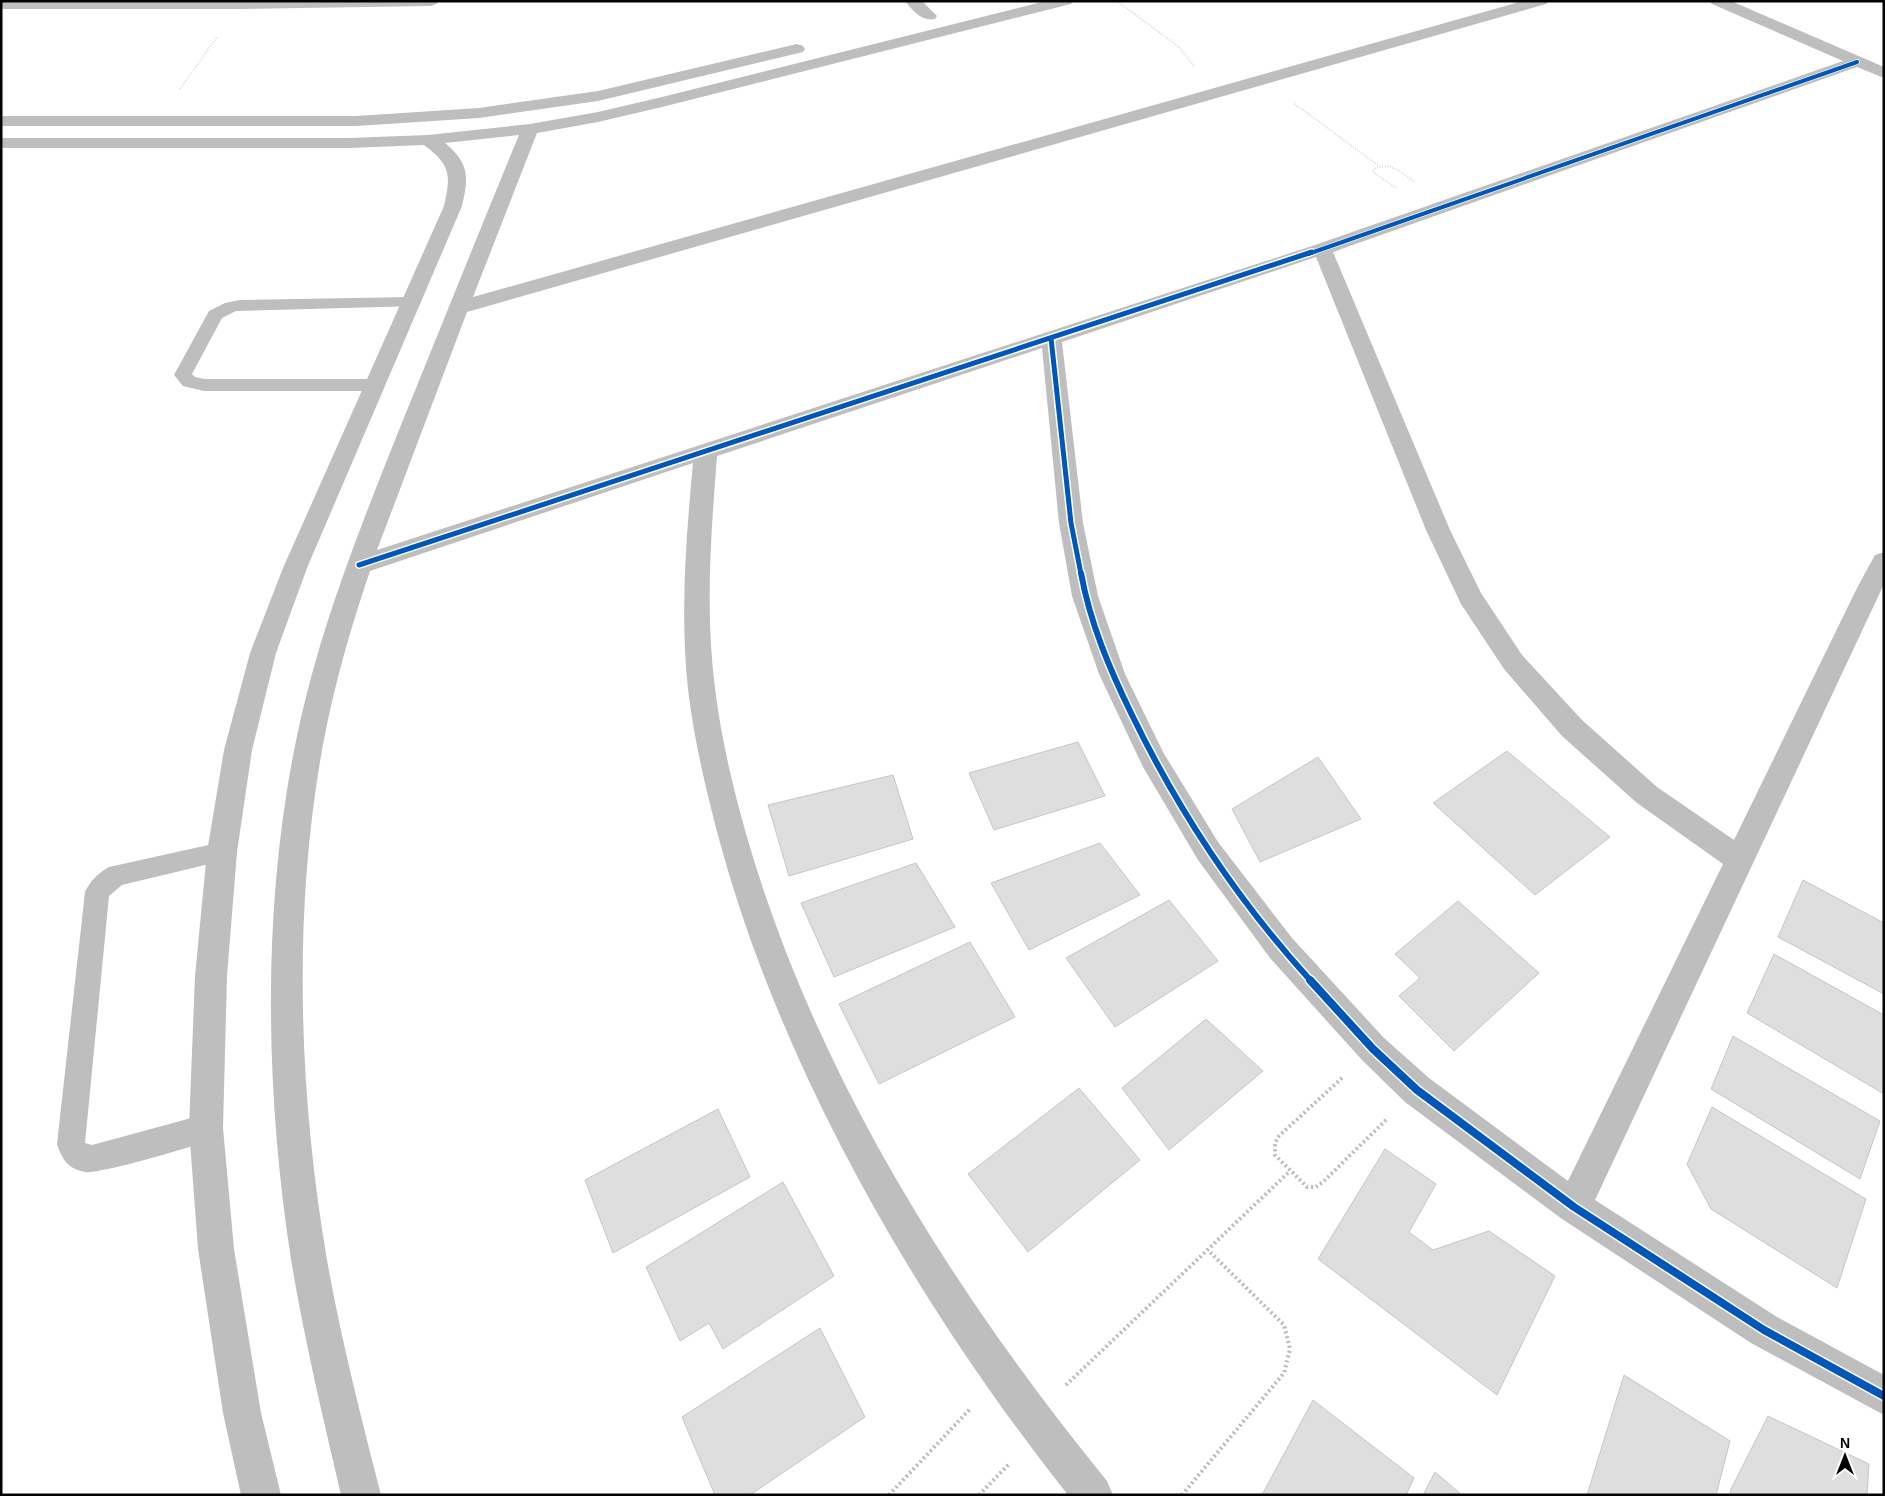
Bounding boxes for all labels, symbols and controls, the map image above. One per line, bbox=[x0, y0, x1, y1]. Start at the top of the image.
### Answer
north arrow bbox=[1820, 1431, 1870, 1481]
text: N bbox=[1840, 1435, 1850, 1451]

